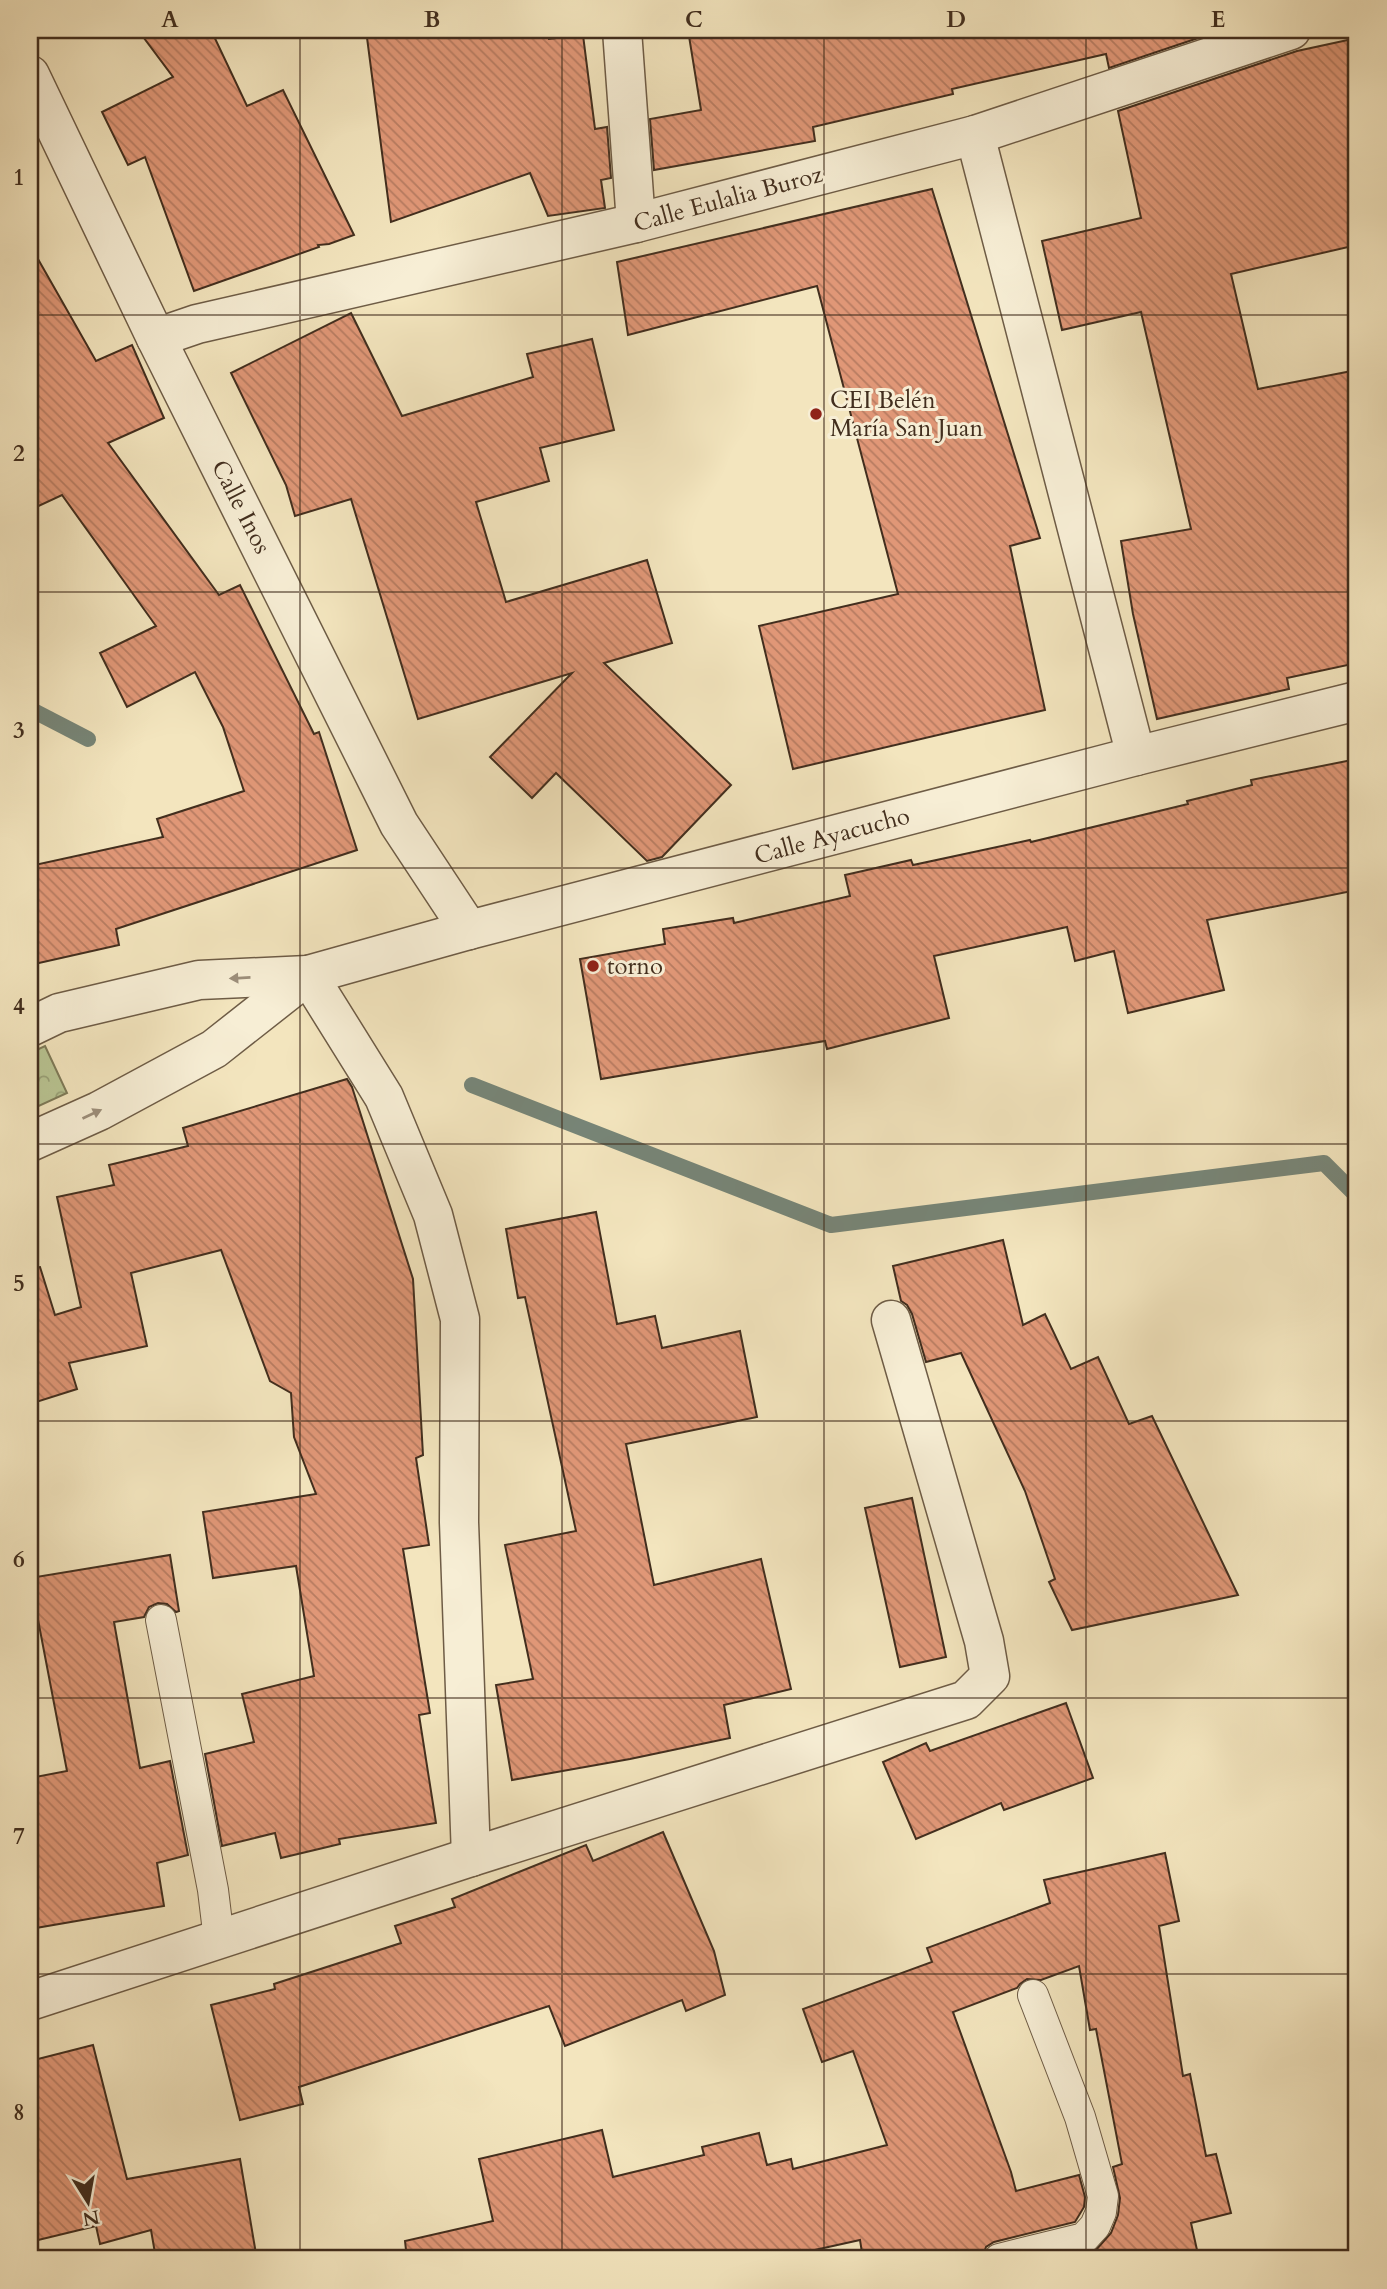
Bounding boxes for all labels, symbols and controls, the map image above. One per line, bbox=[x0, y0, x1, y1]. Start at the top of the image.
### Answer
text: A bbox=[161, 4, 179, 35]
text: B bbox=[424, 4, 440, 35]
text: C bbox=[685, 4, 703, 35]
text: D bbox=[946, 4, 966, 35]
text: E bbox=[1211, 4, 1225, 35]
street label: Calle Eulalia Buroz bbox=[630, 158, 826, 240]
text: 1 bbox=[13, 162, 25, 193]
place label: CEI Belén María San Juan bbox=[830, 384, 983, 445]
marker: CEI Belén María San Juan bbox=[808, 406, 824, 422]
text: 2 bbox=[13, 438, 25, 469]
street label: Calle Inos bbox=[203, 454, 279, 560]
text: 3 bbox=[13, 715, 25, 746]
street label: Calle Ayacucho bbox=[751, 799, 913, 873]
place label: torno bbox=[607, 950, 663, 983]
marker: torno bbox=[585, 958, 601, 974]
one-way arrow bbox=[228, 973, 250, 984]
text: 4 bbox=[13, 991, 25, 1022]
one-way arrow bbox=[82, 1108, 102, 1119]
text: 5 bbox=[13, 1268, 25, 1299]
text: 6 bbox=[13, 1544, 25, 1575]
text: 7 bbox=[13, 1821, 25, 1852]
text: 8 bbox=[13, 2097, 25, 2128]
north arrow bbox=[52, 2166, 122, 2236]
text: N bbox=[80, 2203, 102, 2232]

